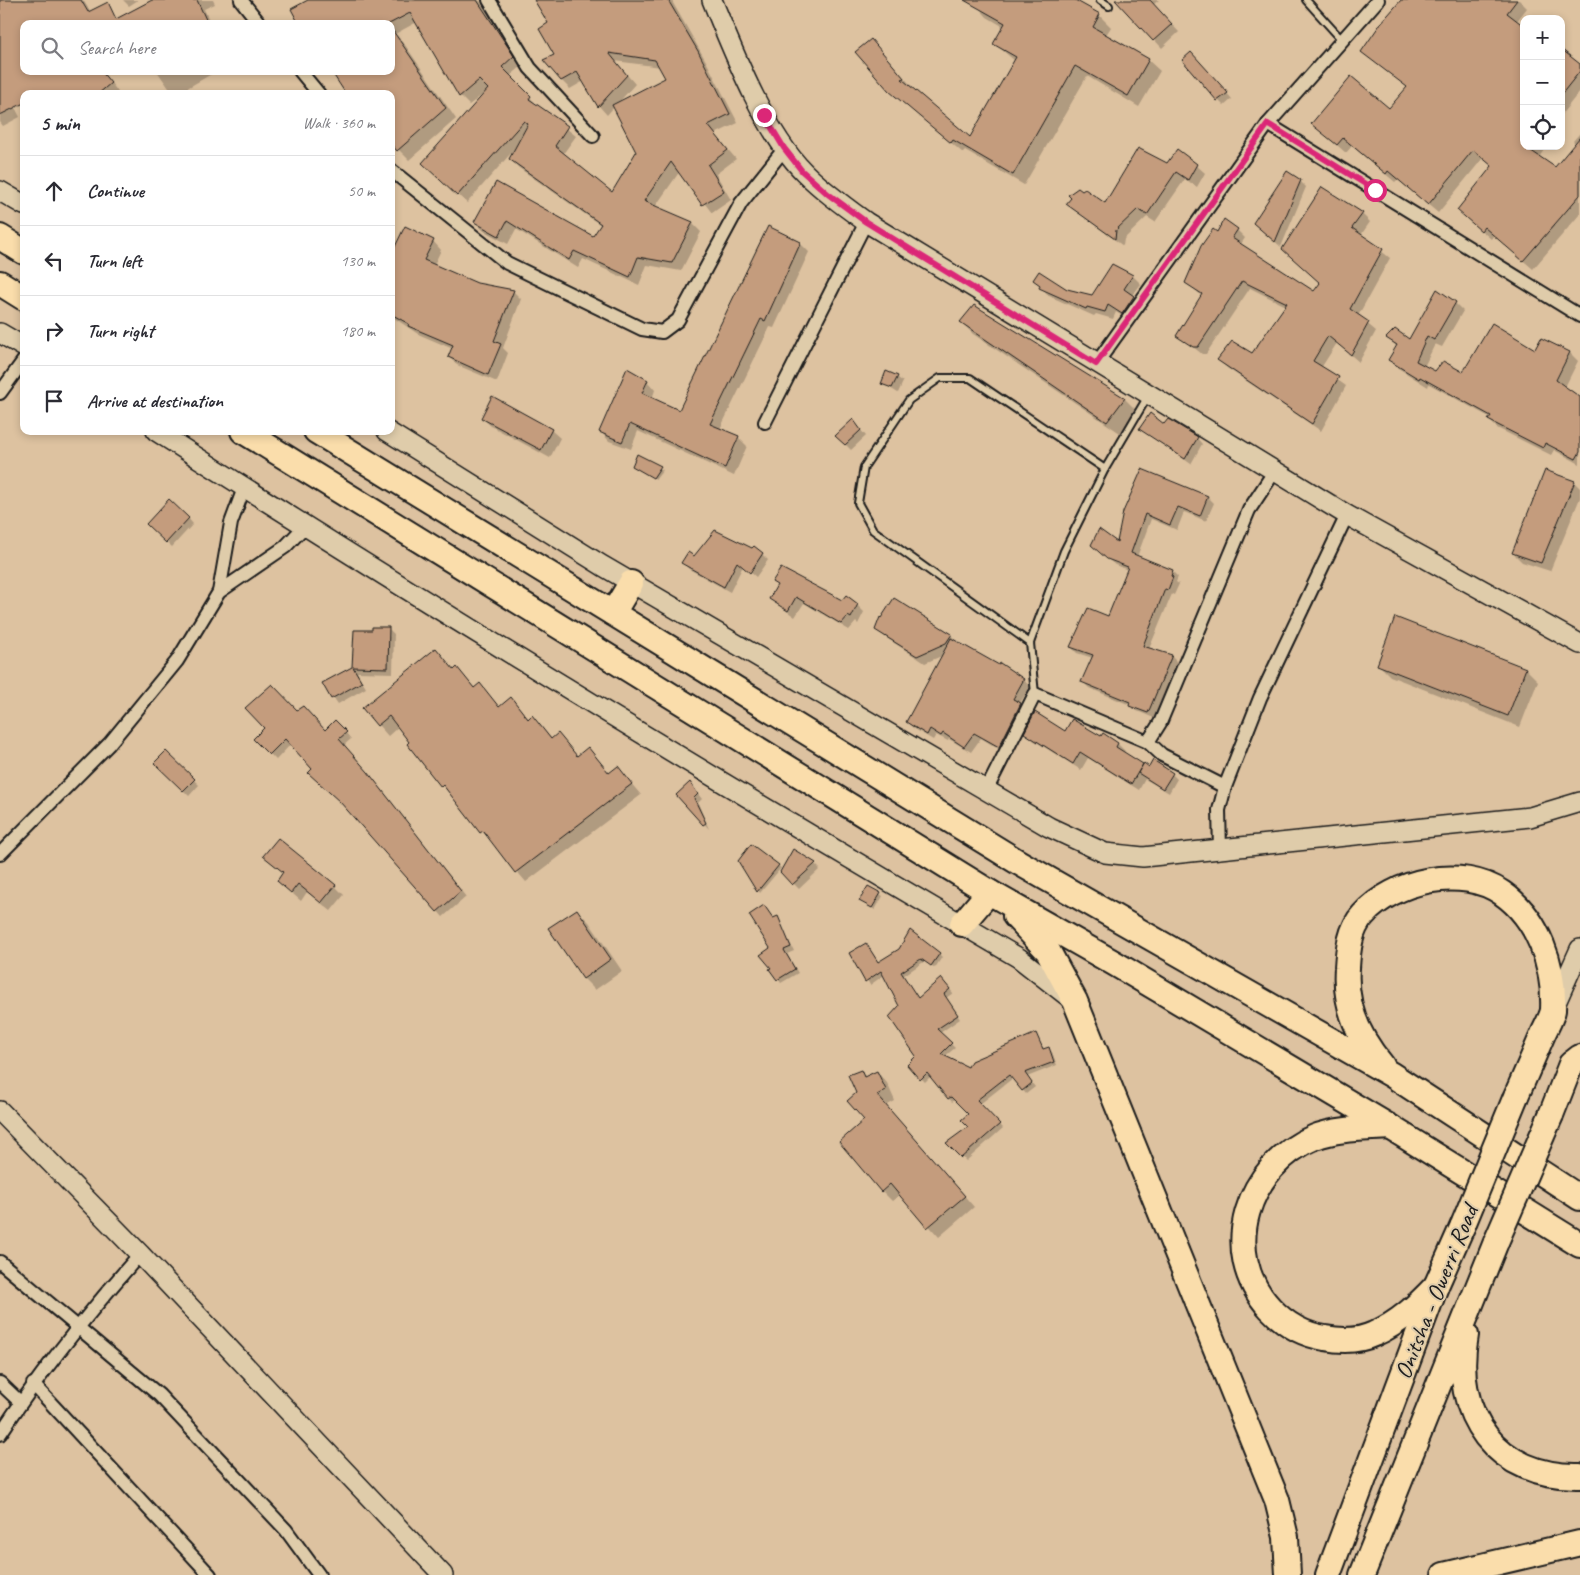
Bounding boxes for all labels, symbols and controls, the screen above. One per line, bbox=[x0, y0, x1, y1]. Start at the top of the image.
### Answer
map controls bbox=[1520, 15, 1565, 150]
button: + bbox=[1520, 15, 1565, 60]
search box bbox=[20, 20, 395, 75]
icon: search bbox=[38, 34, 66, 62]
text: Search here bbox=[78, 36, 155, 60]
button: − bbox=[1520, 60, 1565, 105]
route end bbox=[753, 104, 776, 127]
button: locate bbox=[1520, 105, 1565, 150]
text: 5 min bbox=[40, 110, 80, 136]
text: Walk · 360 m bbox=[303, 113, 375, 133]
icon: ahead bbox=[40, 177, 68, 205]
text: Continue bbox=[87, 179, 144, 203]
route start bbox=[1364, 179, 1387, 202]
text: 50 m bbox=[348, 181, 375, 201]
icon: left bbox=[40, 247, 68, 275]
text: Turn left bbox=[87, 249, 142, 273]
text: 130 m bbox=[341, 251, 375, 271]
icon: right bbox=[40, 317, 68, 345]
text: Turn right bbox=[87, 319, 154, 343]
text: 180 m bbox=[341, 321, 375, 341]
icon: arrive bbox=[40, 387, 68, 415]
text: Arrive at destination bbox=[87, 389, 223, 413]
street label: Onitsha - Owerri Road bbox=[1388, 1198, 1486, 1383]

